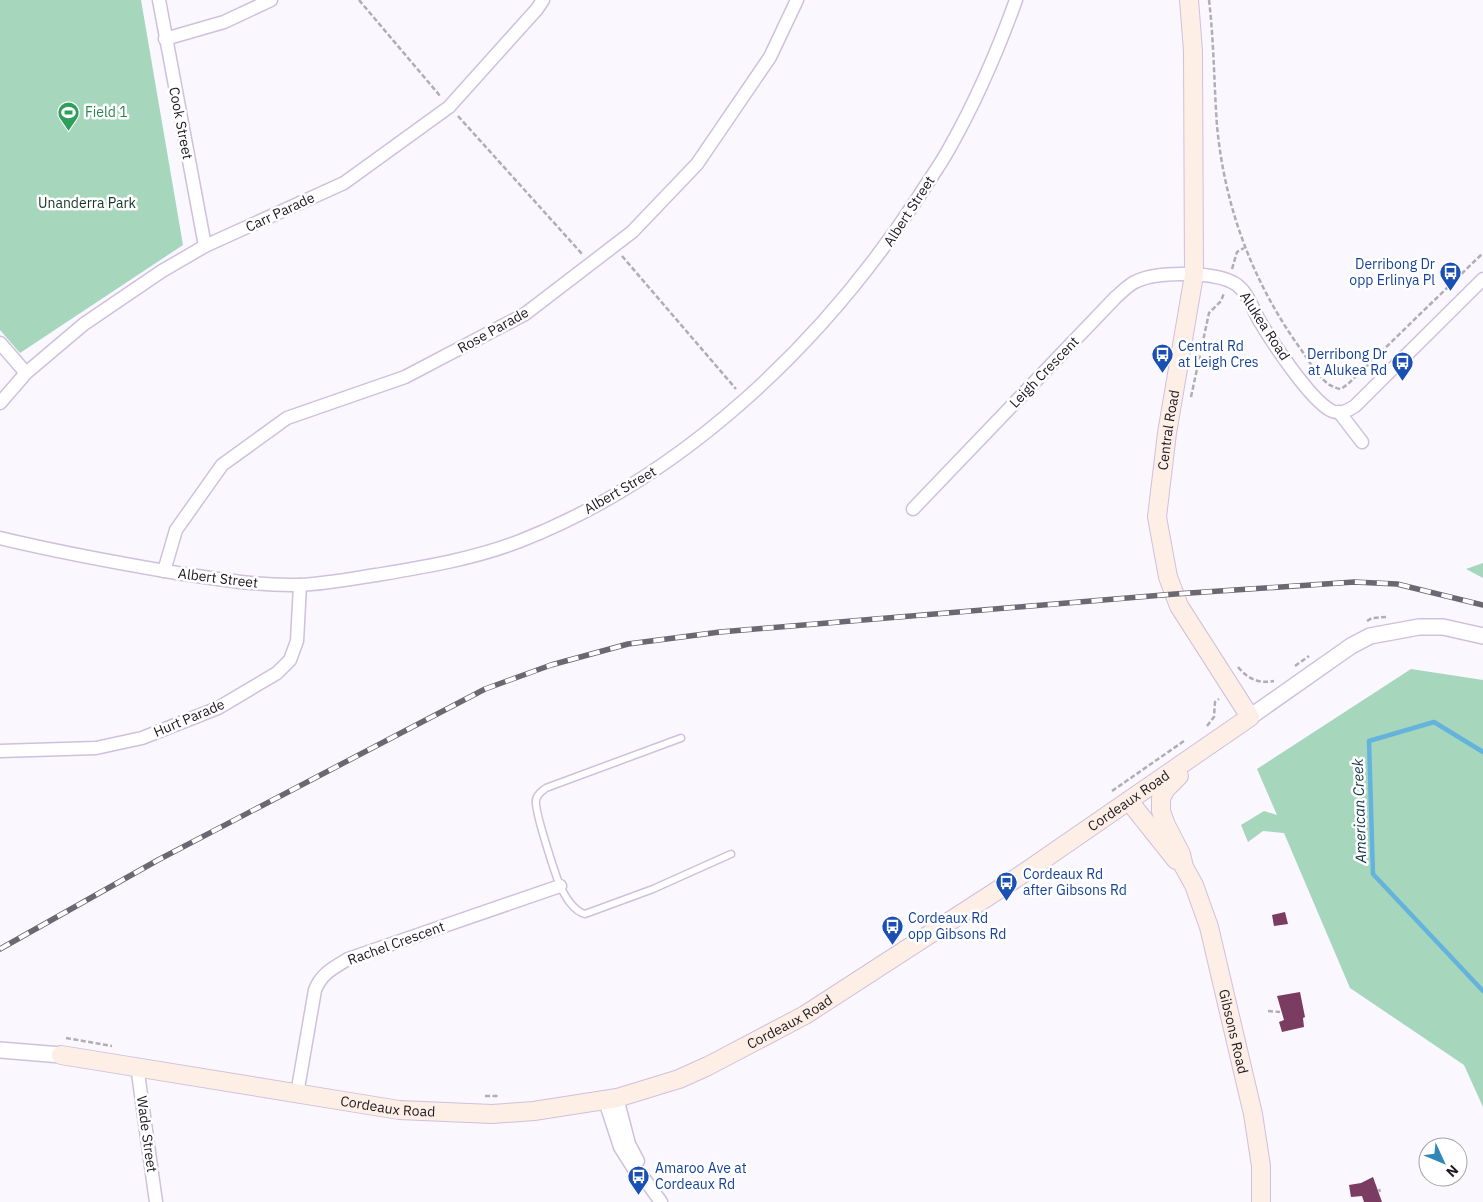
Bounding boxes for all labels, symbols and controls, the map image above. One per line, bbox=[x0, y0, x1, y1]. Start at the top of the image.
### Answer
street label: Cook Street bbox=[165, 85, 197, 161]
sports icon: Field 1 bbox=[57, 100, 81, 131]
place label: Field 1 bbox=[85, 103, 128, 121]
street label: Albert Street bbox=[880, 172, 938, 250]
street label: Carr Parade bbox=[243, 188, 318, 236]
park label: Unanderra Park bbox=[38, 194, 137, 212]
place label: Derribong Dr opp Erlinya Pl bbox=[1349, 255, 1435, 289]
bus stop icon: Derribong Dr opp Erlinya Pl bbox=[1439, 260, 1463, 291]
street label: Alukea Road bbox=[1236, 288, 1294, 364]
street label: Rose Parade bbox=[454, 303, 532, 357]
street label: Leigh Crescent bbox=[1005, 332, 1083, 412]
place label: Central Rd at Leigh Cres bbox=[1178, 337, 1259, 371]
bus stop icon: Central Rd at Leigh Cres bbox=[1150, 342, 1174, 373]
place label: Derribong Dr at Alukea Rd bbox=[1307, 345, 1387, 379]
bus stop icon: Derribong Dr at Alukea Rd bbox=[1391, 350, 1415, 381]
street label: Central Road bbox=[1154, 388, 1183, 471]
street label: Albert Street bbox=[581, 462, 659, 518]
street label: Albert Street bbox=[177, 564, 259, 592]
street label: Hurt Parade bbox=[151, 695, 228, 741]
water label: American Creek bbox=[1348, 758, 1370, 865]
street label: Cordeaux Road bbox=[1084, 766, 1173, 835]
place label: Cordeaux Rd after Gibsons Rd bbox=[1023, 865, 1127, 899]
bus stop icon: Cordeaux Rd after Gibsons Rd bbox=[995, 870, 1019, 901]
place label: Cordeaux Rd opp Gibsons Rd bbox=[908, 909, 1006, 943]
bus stop icon: Cordeaux Rd opp Gibsons Rd bbox=[880, 914, 904, 945]
street label: Rachel Crescent bbox=[345, 917, 447, 969]
street label: Gibsons Road bbox=[1215, 987, 1252, 1075]
street label: Cordeaux Road bbox=[744, 991, 836, 1053]
street label: Cordeaux Road bbox=[339, 1092, 436, 1121]
street label: Wade Street bbox=[133, 1094, 161, 1174]
north arrow bbox=[1418, 1137, 1468, 1187]
place label: Amaroo Ave at Cordeaux Rd bbox=[655, 1159, 747, 1193]
text: N bbox=[1442, 1161, 1462, 1181]
bus stop icon: Amaroo Ave at Cordeaux Rd bbox=[627, 1164, 651, 1195]

